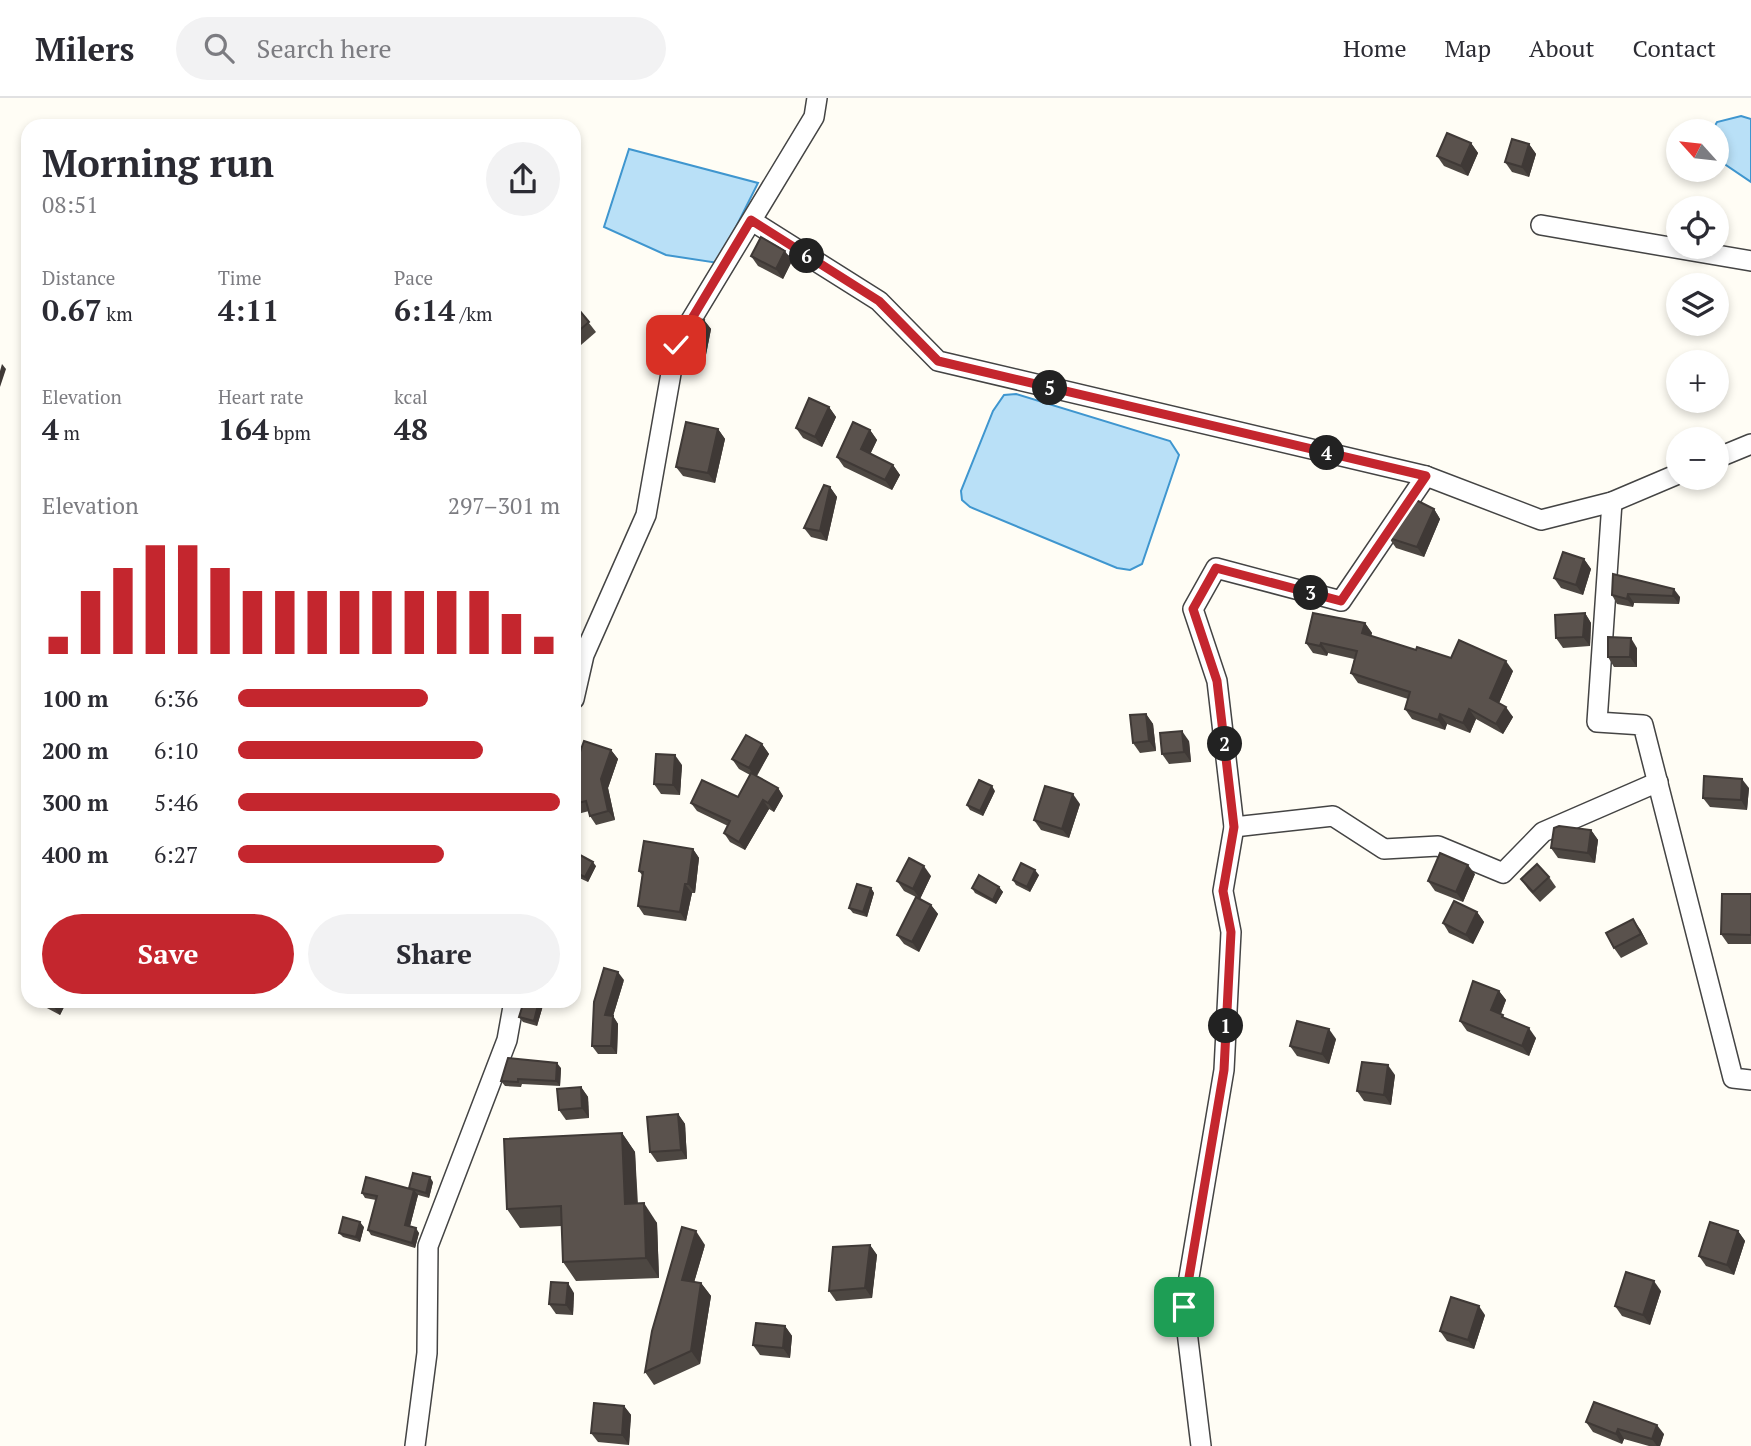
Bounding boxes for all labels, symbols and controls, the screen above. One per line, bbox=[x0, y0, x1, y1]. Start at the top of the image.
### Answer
search box bbox=[176, 17, 666, 80]
text: Milers bbox=[35, 27, 134, 70]
icon: search bbox=[200, 29, 238, 67]
text: Search here bbox=[256, 31, 392, 65]
text: Home bbox=[1343, 32, 1407, 64]
text: Map bbox=[1445, 32, 1491, 64]
text: About bbox=[1529, 32, 1595, 64]
text: Contact bbox=[1633, 32, 1716, 64]
north arrow bbox=[1666, 119, 1729, 182]
map controls bbox=[1666, 119, 1729, 490]
text: Morning run bbox=[42, 138, 274, 188]
button: share bbox=[486, 142, 560, 216]
text: 08:51 bbox=[42, 189, 99, 220]
button: locate bbox=[1666, 196, 1729, 259]
pin: 6 bbox=[790, 238, 824, 274]
text: 6 bbox=[801, 243, 812, 268]
text: Distance bbox=[42, 265, 115, 290]
text: Time bbox=[218, 265, 261, 290]
text: Pace bbox=[394, 265, 433, 290]
button: layers bbox=[1666, 273, 1729, 336]
text: 0.67 bbox=[42, 290, 102, 330]
text: 4:11 bbox=[218, 290, 279, 330]
text: 6:14 bbox=[394, 290, 455, 330]
text: km bbox=[102, 301, 133, 326]
text: /km bbox=[455, 301, 493, 326]
pin bbox=[646, 315, 706, 375]
icon: check bbox=[657, 326, 695, 364]
button: + bbox=[1666, 350, 1729, 413]
pin: 5 bbox=[1032, 370, 1068, 406]
text: 5 bbox=[1044, 375, 1055, 400]
text: Elevation bbox=[42, 384, 122, 409]
text: Heart rate bbox=[218, 384, 303, 409]
text: kcal bbox=[394, 384, 428, 409]
text: 4 bbox=[42, 409, 59, 449]
text: 164 bbox=[218, 409, 269, 449]
text: 48 bbox=[394, 409, 428, 449]
text: m bbox=[59, 420, 80, 445]
text: bpm bbox=[269, 420, 311, 445]
button: − bbox=[1666, 427, 1729, 490]
pin: 4 bbox=[1310, 436, 1344, 470]
text: 4 bbox=[1321, 440, 1332, 465]
text: Elevation bbox=[42, 490, 139, 521]
text: 297–301 m bbox=[448, 490, 560, 521]
pin: 3 bbox=[1294, 575, 1328, 610]
text: 3 bbox=[1305, 580, 1316, 605]
text: 100 m bbox=[42, 683, 108, 714]
text: 6:36 bbox=[154, 683, 198, 714]
pin: 2 bbox=[1208, 726, 1242, 762]
text: 2 bbox=[1219, 731, 1230, 756]
text: 200 m bbox=[42, 735, 108, 766]
text: 6:10 bbox=[154, 735, 198, 766]
text: 300 m bbox=[42, 787, 108, 818]
text: 5:46 bbox=[154, 787, 198, 818]
text: 400 m bbox=[42, 839, 108, 870]
text: 6:27 bbox=[154, 839, 198, 870]
button: Save bbox=[42, 914, 294, 994]
button: Share bbox=[308, 914, 560, 994]
pin: 1 bbox=[1208, 1009, 1244, 1044]
text: 1 bbox=[1220, 1013, 1231, 1038]
pin bbox=[1154, 1277, 1214, 1337]
icon: arrive bbox=[1165, 1288, 1203, 1326]

